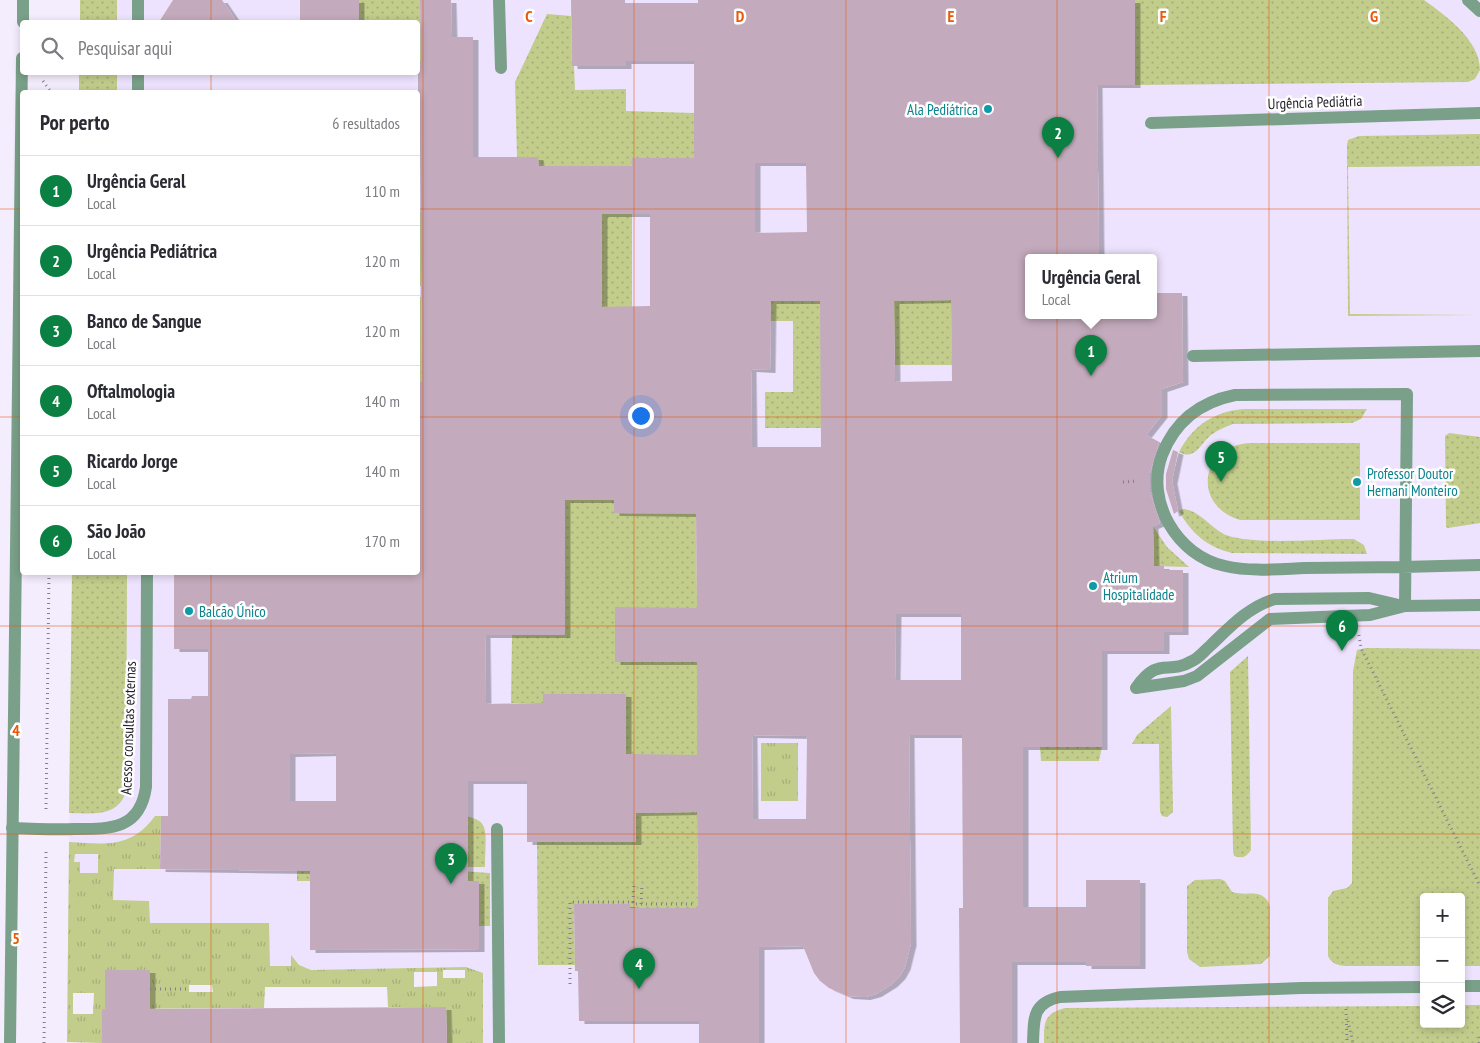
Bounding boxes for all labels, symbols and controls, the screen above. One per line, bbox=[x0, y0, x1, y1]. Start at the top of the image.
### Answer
text: C bbox=[525, 6, 533, 26]
text: D bbox=[736, 6, 745, 26]
text: E bbox=[948, 6, 955, 26]
text: F bbox=[1160, 6, 1167, 26]
text: G bbox=[1370, 6, 1378, 26]
search box bbox=[20, 20, 420, 75]
icon: search bbox=[38, 34, 66, 62]
text: Pesquisar aqui bbox=[78, 36, 172, 60]
street label: Urgência Pediátria bbox=[1267, 91, 1363, 113]
place label: Ala Pediátrica bbox=[907, 100, 978, 119]
marker: Ala Pediátrica bbox=[982, 103, 994, 115]
text: Por perto bbox=[40, 109, 110, 136]
text: 6 resultados bbox=[332, 113, 400, 133]
pin: 2 bbox=[1042, 117, 1074, 158]
text: Urgência Geral bbox=[87, 169, 186, 193]
text: 1 bbox=[52, 181, 60, 201]
text: 110 m bbox=[365, 181, 400, 201]
text: Local bbox=[87, 193, 116, 213]
text: Urgência Pediátrica bbox=[87, 239, 217, 263]
text: 2 bbox=[52, 251, 60, 271]
text: 120 m bbox=[365, 251, 400, 271]
popup bbox=[1025, 254, 1157, 319]
text: Local bbox=[87, 263, 116, 283]
text: Urgência Geral bbox=[1042, 265, 1140, 289]
text: Local bbox=[1042, 289, 1070, 309]
text: Banco de Sangue bbox=[87, 309, 202, 333]
text: 3 bbox=[52, 321, 60, 341]
text: 120 m bbox=[365, 321, 400, 341]
text: Local bbox=[87, 333, 116, 353]
pin: 1 bbox=[1075, 335, 1107, 376]
text: Oftalmologia bbox=[87, 379, 175, 403]
text: 4 bbox=[52, 391, 60, 411]
text: 140 m bbox=[365, 391, 400, 411]
text: Local bbox=[87, 403, 116, 423]
your location bbox=[628, 403, 654, 429]
pin: 5 bbox=[1205, 441, 1237, 482]
text: Ricardo Jorge bbox=[87, 449, 178, 473]
text: 5 bbox=[52, 461, 60, 481]
text: 140 m bbox=[365, 461, 400, 481]
place label: Professor Doutor Hernani Monteiro bbox=[1367, 464, 1458, 500]
text: Local bbox=[87, 473, 116, 493]
marker: Professor Doutor Hernani Monteiro bbox=[1351, 476, 1363, 488]
text: São João bbox=[87, 519, 146, 543]
text: 6 bbox=[52, 531, 60, 551]
text: 170 m bbox=[365, 531, 400, 551]
text: Local bbox=[87, 543, 116, 563]
place label: Atrium Hospitalidade bbox=[1103, 568, 1174, 604]
marker: Atrium Hospitalidade bbox=[1087, 580, 1099, 592]
place label: Balcão Único bbox=[199, 602, 266, 621]
marker: Balcão Único bbox=[183, 605, 195, 617]
pin: 6 bbox=[1326, 610, 1358, 651]
street label: Acesso consultas externas bbox=[116, 661, 140, 795]
text: 4 bbox=[12, 720, 20, 740]
pin: 3 bbox=[435, 843, 467, 884]
map controls bbox=[1420, 893, 1465, 1028]
button: + bbox=[1420, 893, 1465, 938]
text: 5 bbox=[12, 928, 20, 948]
button: − bbox=[1420, 938, 1465, 983]
pin: 4 bbox=[623, 948, 655, 989]
button: layers bbox=[1420, 983, 1465, 1028]

